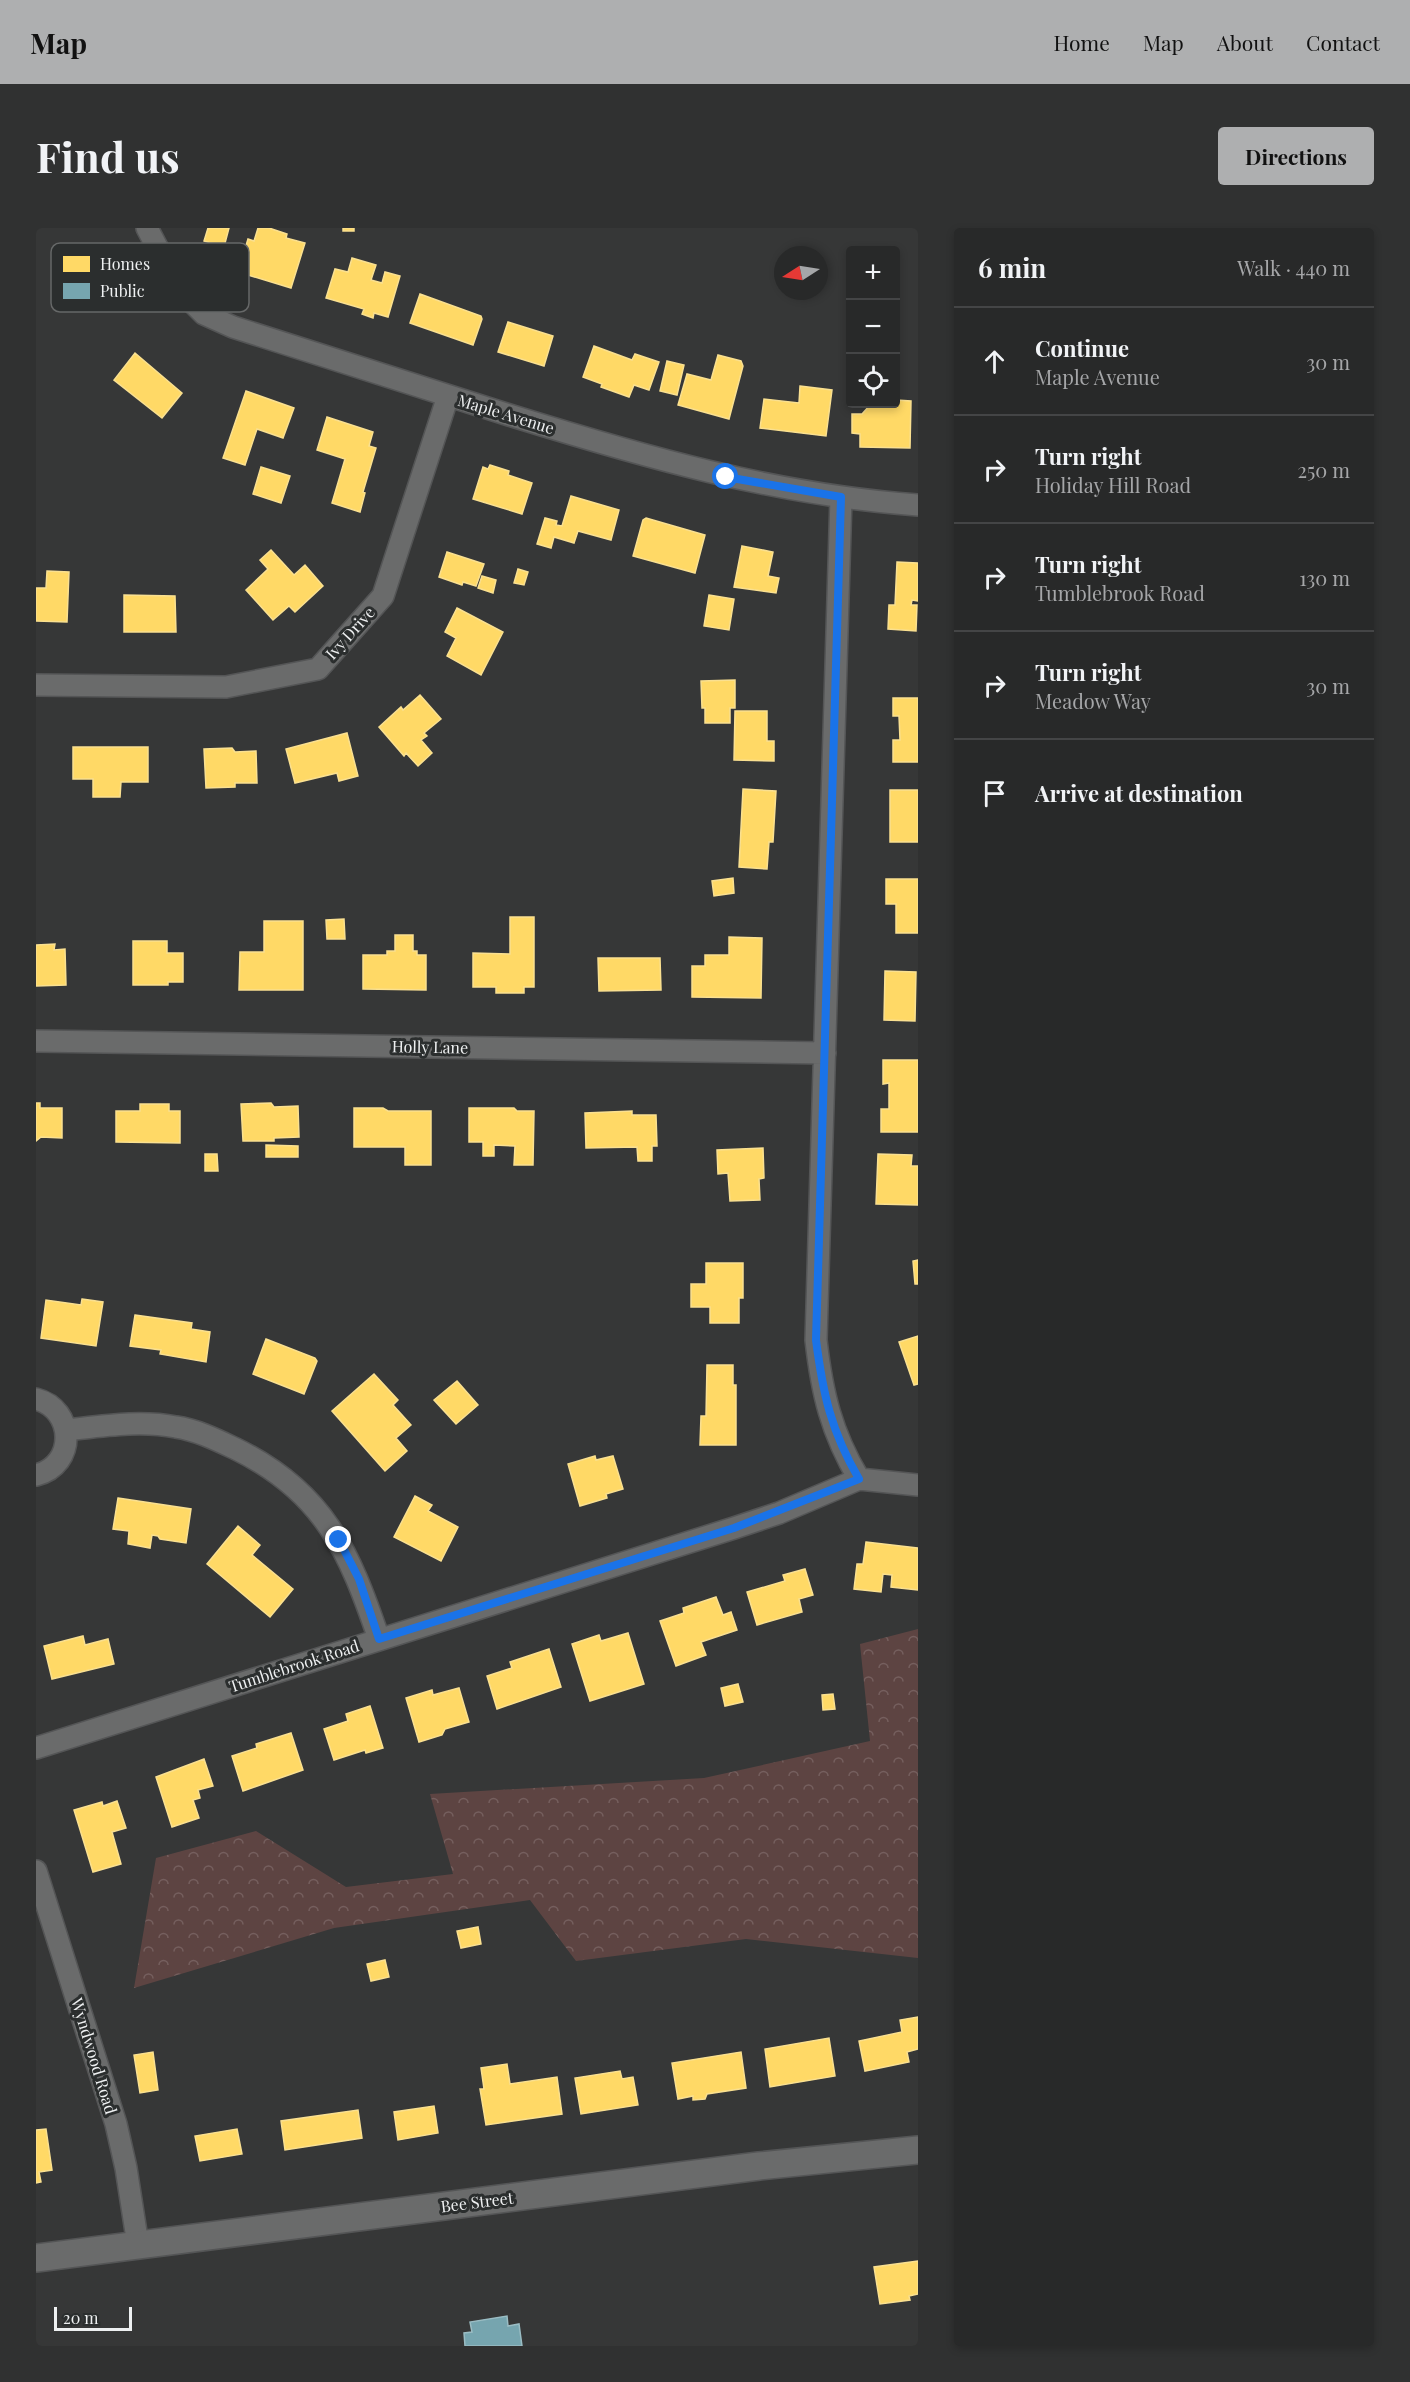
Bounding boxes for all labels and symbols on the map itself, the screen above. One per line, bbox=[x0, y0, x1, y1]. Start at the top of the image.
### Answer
legend bbox=[51, 243, 249, 312]
north arrow bbox=[774, 246, 828, 300]
text: Homes bbox=[100, 253, 150, 274]
text: Public bbox=[100, 280, 145, 301]
street label: Maple Avenue bbox=[455, 389, 557, 438]
route start bbox=[712, 463, 738, 489]
street label: Ivy Drive bbox=[320, 602, 379, 663]
street label: Holly Lane bbox=[392, 1035, 468, 1058]
route end bbox=[325, 1526, 351, 1552]
street label: Tumblebrook Road bbox=[226, 1635, 362, 1697]
street label: Wyndwood Road bbox=[67, 1994, 122, 2117]
street label: Bee Street bbox=[439, 2187, 515, 2216]
scale bar bbox=[54, 2304, 132, 2332]

